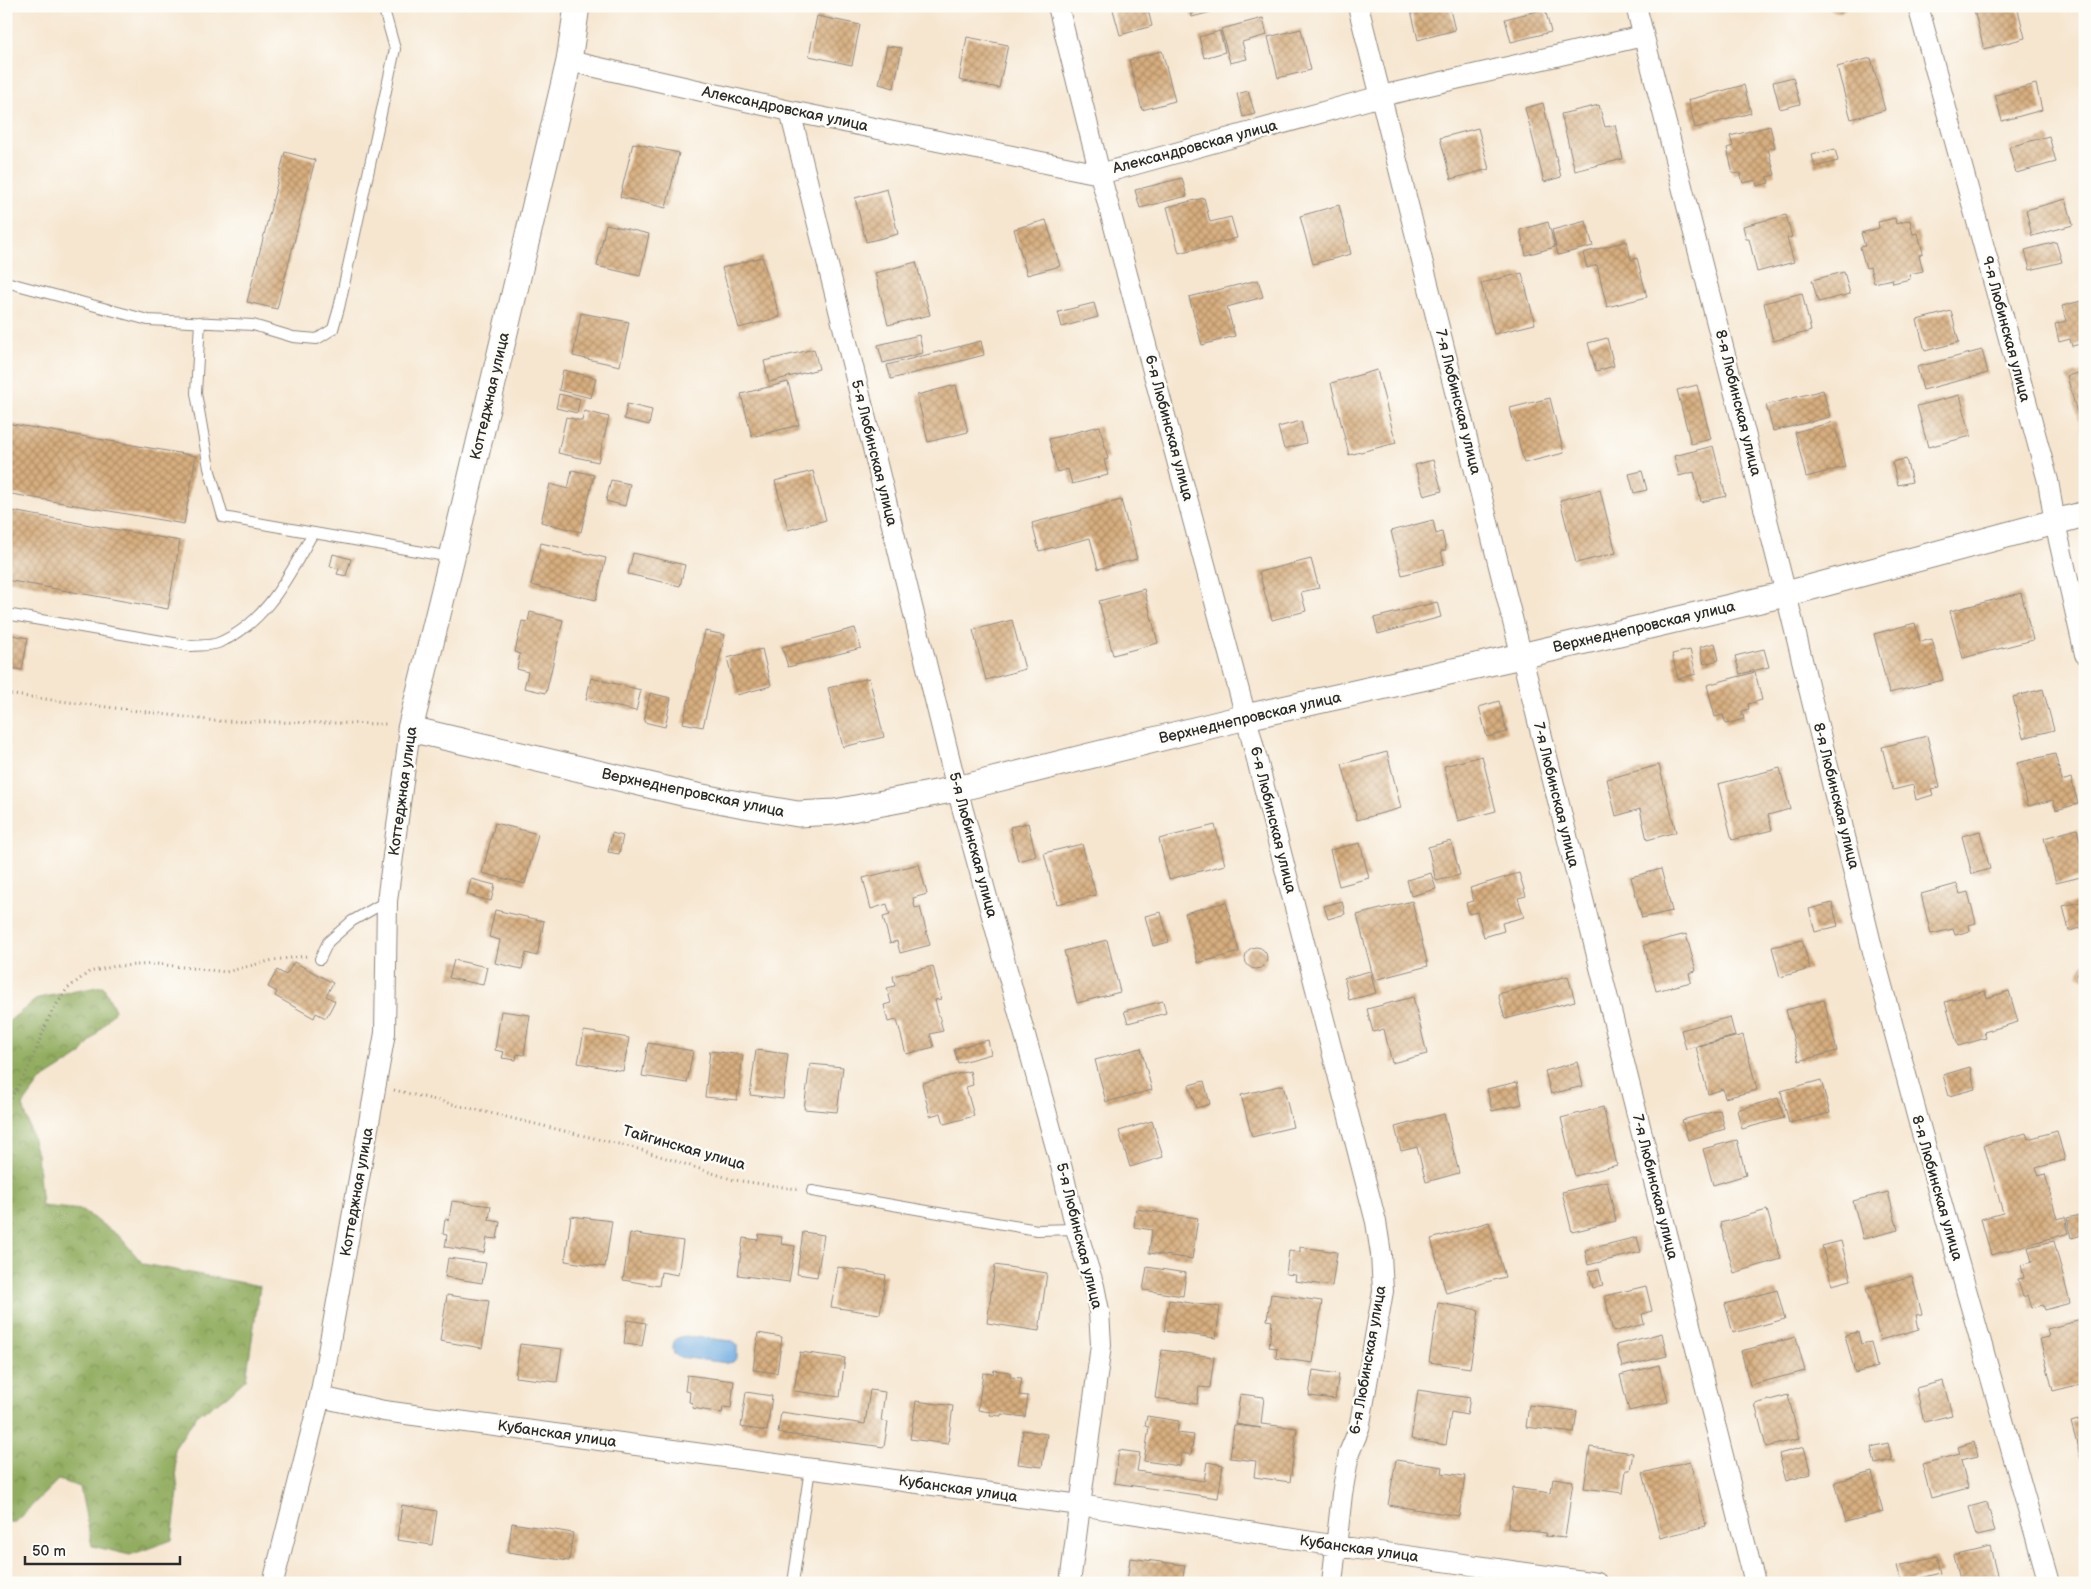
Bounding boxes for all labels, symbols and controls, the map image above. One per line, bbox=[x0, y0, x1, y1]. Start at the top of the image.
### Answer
street label: Александровская улица bbox=[699, 82, 870, 136]
street label: Александровская улица bbox=[1110, 116, 1279, 178]
street label: 9-я Любинская улица bbox=[1977, 254, 2035, 404]
street label: 7-я Любинская улица bbox=[1431, 327, 1485, 477]
street label: 8-я Любинская улица bbox=[1711, 328, 1765, 478]
street label: Коттеджная улица bbox=[466, 330, 514, 462]
street label: 6-я Любинская улица bbox=[1140, 353, 1198, 503]
street label: 5-я Любинская улица bbox=[847, 378, 901, 528]
street label: Верхнеднепровская улица bbox=[1551, 597, 1737, 657]
street label: Верхнеднепровская улица bbox=[1157, 688, 1343, 748]
street label: 7-я Любинская улица bbox=[1529, 720, 1583, 870]
street label: 8-я Любинская улица bbox=[1809, 721, 1863, 871]
street label: Коттеджная улица bbox=[385, 725, 421, 857]
street label: 6-я Любинская улица bbox=[1246, 745, 1300, 896]
street label: Верхнеднепровская улица bbox=[600, 764, 786, 822]
street label: 5-я Любинская улица bbox=[944, 770, 1002, 920]
street label: 7-я Любинская улица bbox=[1628, 1112, 1682, 1262]
street label: 8-я Любинская улица bbox=[1907, 1113, 1967, 1263]
street label: Тайгинская улица bbox=[620, 1121, 748, 1175]
street label: Коттеджная улица bbox=[336, 1126, 378, 1258]
street label: 5-я Любинская улица bbox=[1052, 1161, 1106, 1311]
street label: 6-я Любинская улица bbox=[1346, 1284, 1390, 1436]
street label: Кубанская улица bbox=[496, 1416, 618, 1452]
street label: Кубанская улица bbox=[897, 1471, 1019, 1507]
street label: Кубанская улица bbox=[1298, 1531, 1420, 1567]
scale bar bbox=[25, 1534, 180, 1566]
text: 50 m bbox=[32, 1542, 66, 1561]

